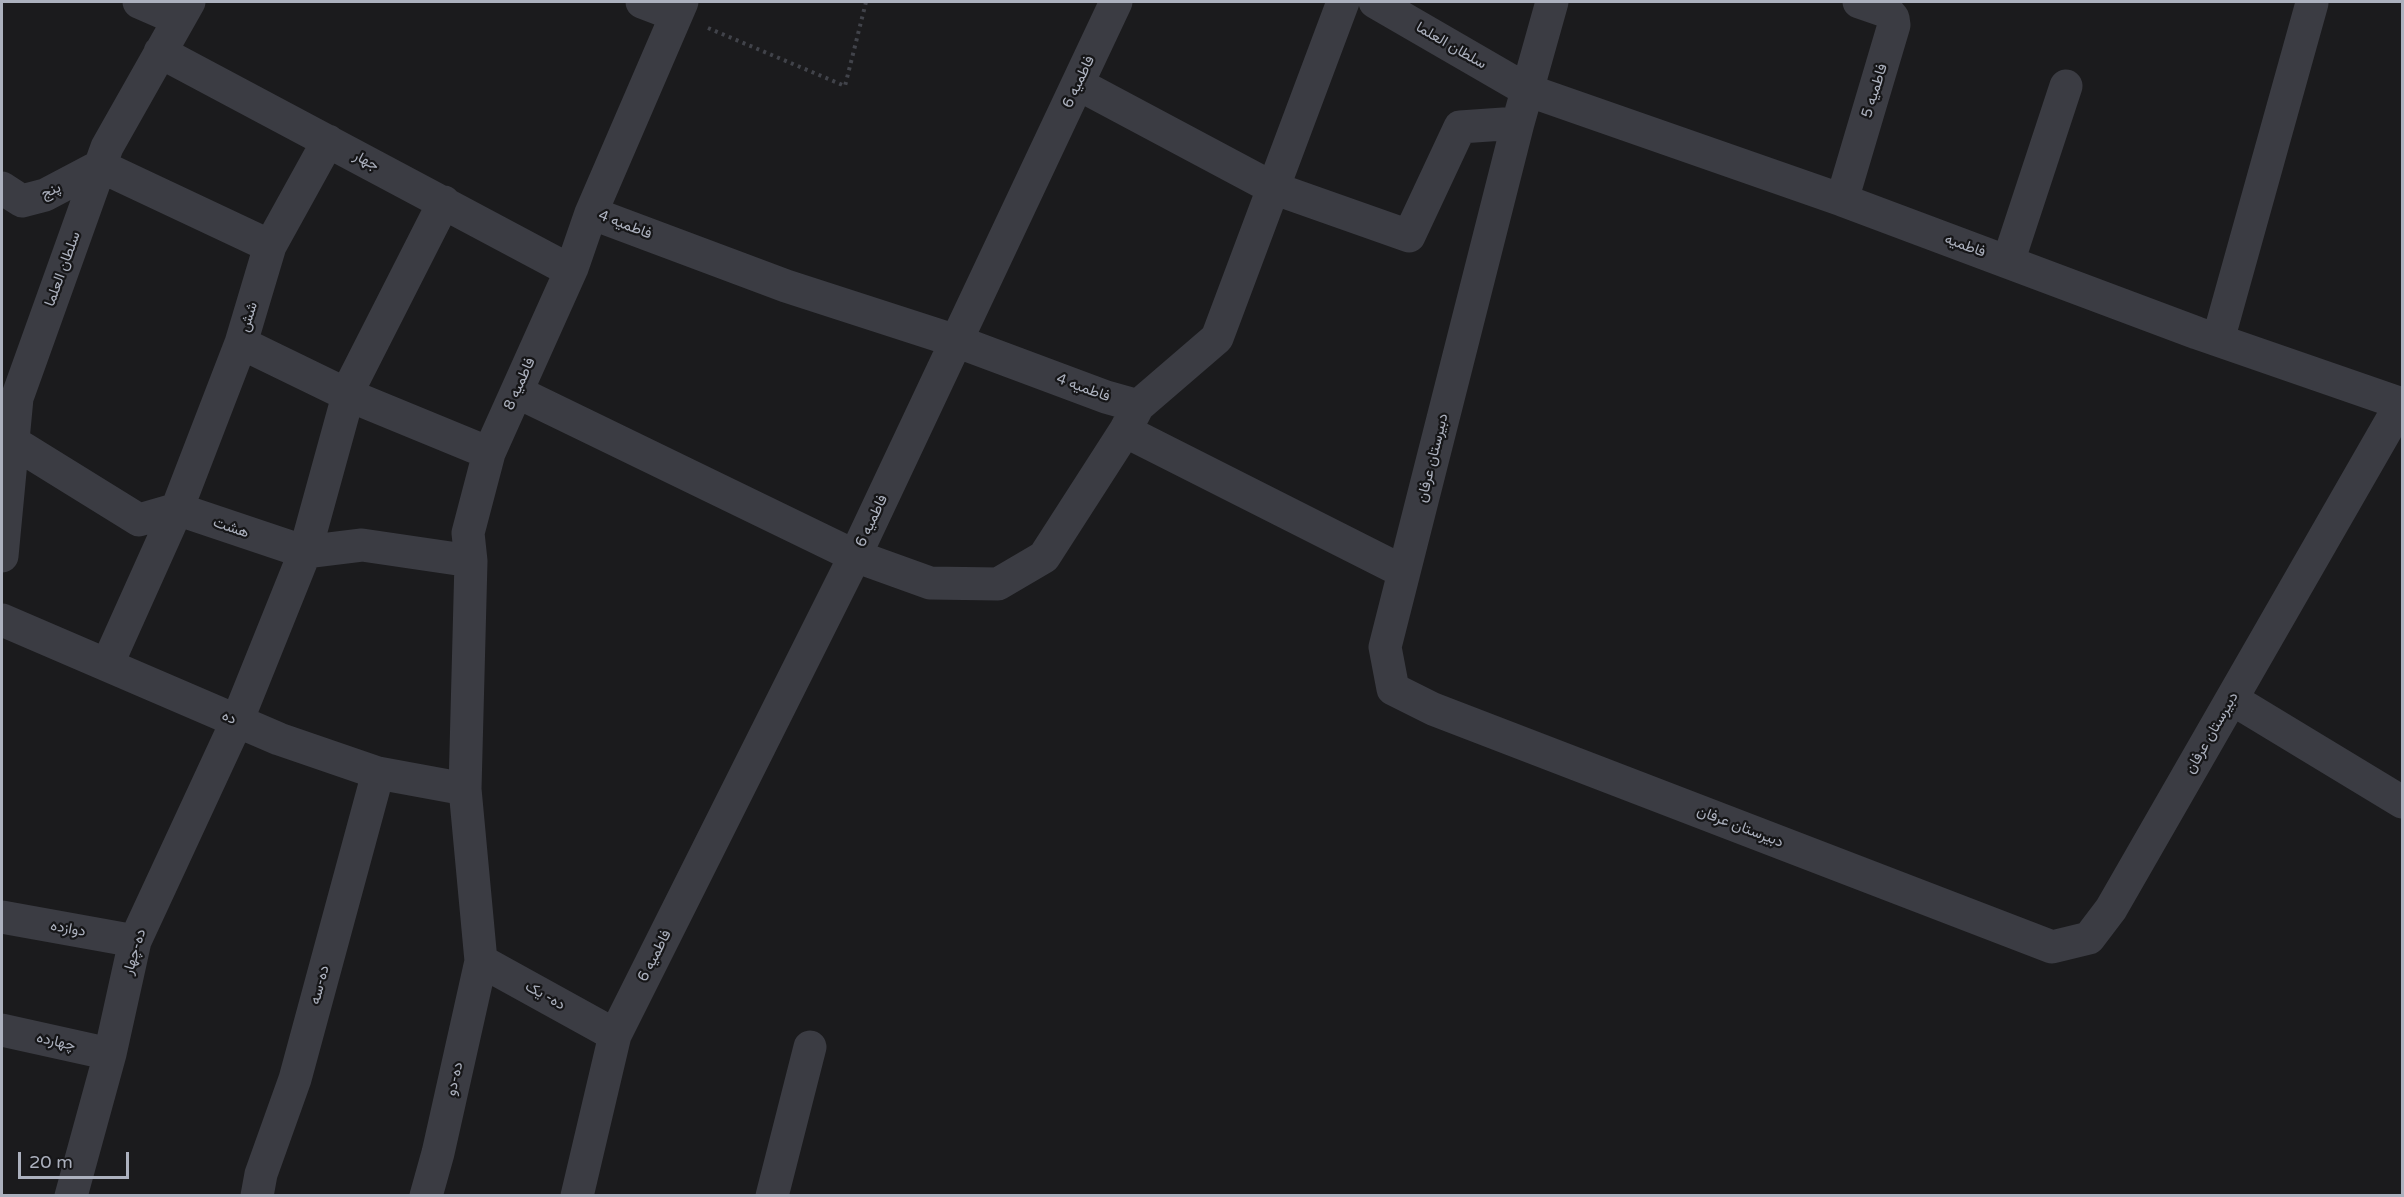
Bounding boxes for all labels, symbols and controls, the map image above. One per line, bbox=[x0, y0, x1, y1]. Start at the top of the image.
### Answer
street label: سلطان العلما bbox=[1413, 19, 1489, 73]
street label: فاطمیه 6 bbox=[1059, 53, 1099, 111]
street label: فاطمیه 5 bbox=[1858, 62, 1892, 120]
street label: جهار bbox=[350, 147, 382, 175]
street label: پنج bbox=[38, 179, 64, 203]
street label: فاطمیه 4 bbox=[596, 207, 654, 243]
street label: سلطان العلما bbox=[41, 229, 85, 309]
street label: فاطمیه bbox=[1942, 230, 1988, 262]
street label: شش bbox=[236, 300, 262, 334]
street label: فاطمیه 8 bbox=[500, 355, 540, 413]
street label: فاطمیه 4 bbox=[1054, 370, 1112, 406]
street label: دبیرستان عرفان bbox=[1413, 412, 1453, 504]
street label: فاطمیه 6 bbox=[852, 492, 892, 550]
street label: هشت bbox=[211, 513, 251, 543]
street label: دبیرستان عرفان bbox=[2181, 689, 2243, 777]
street label: ده bbox=[219, 707, 239, 729]
street label: دبیرستان عرفان bbox=[1694, 802, 1786, 852]
street label: دوازده bbox=[49, 917, 87, 941]
street label: ده-چهار bbox=[120, 927, 150, 977]
street label: فاطمیه 6 bbox=[634, 927, 676, 985]
street label: ده-سه bbox=[306, 963, 334, 1007]
street label: ده- یک bbox=[522, 978, 568, 1014]
street label: چهارده bbox=[35, 1029, 77, 1055]
street label: ده-دو bbox=[442, 1060, 468, 1098]
scale bar bbox=[21, 1140, 132, 1178]
text: 20 m bbox=[29, 1151, 73, 1173]

